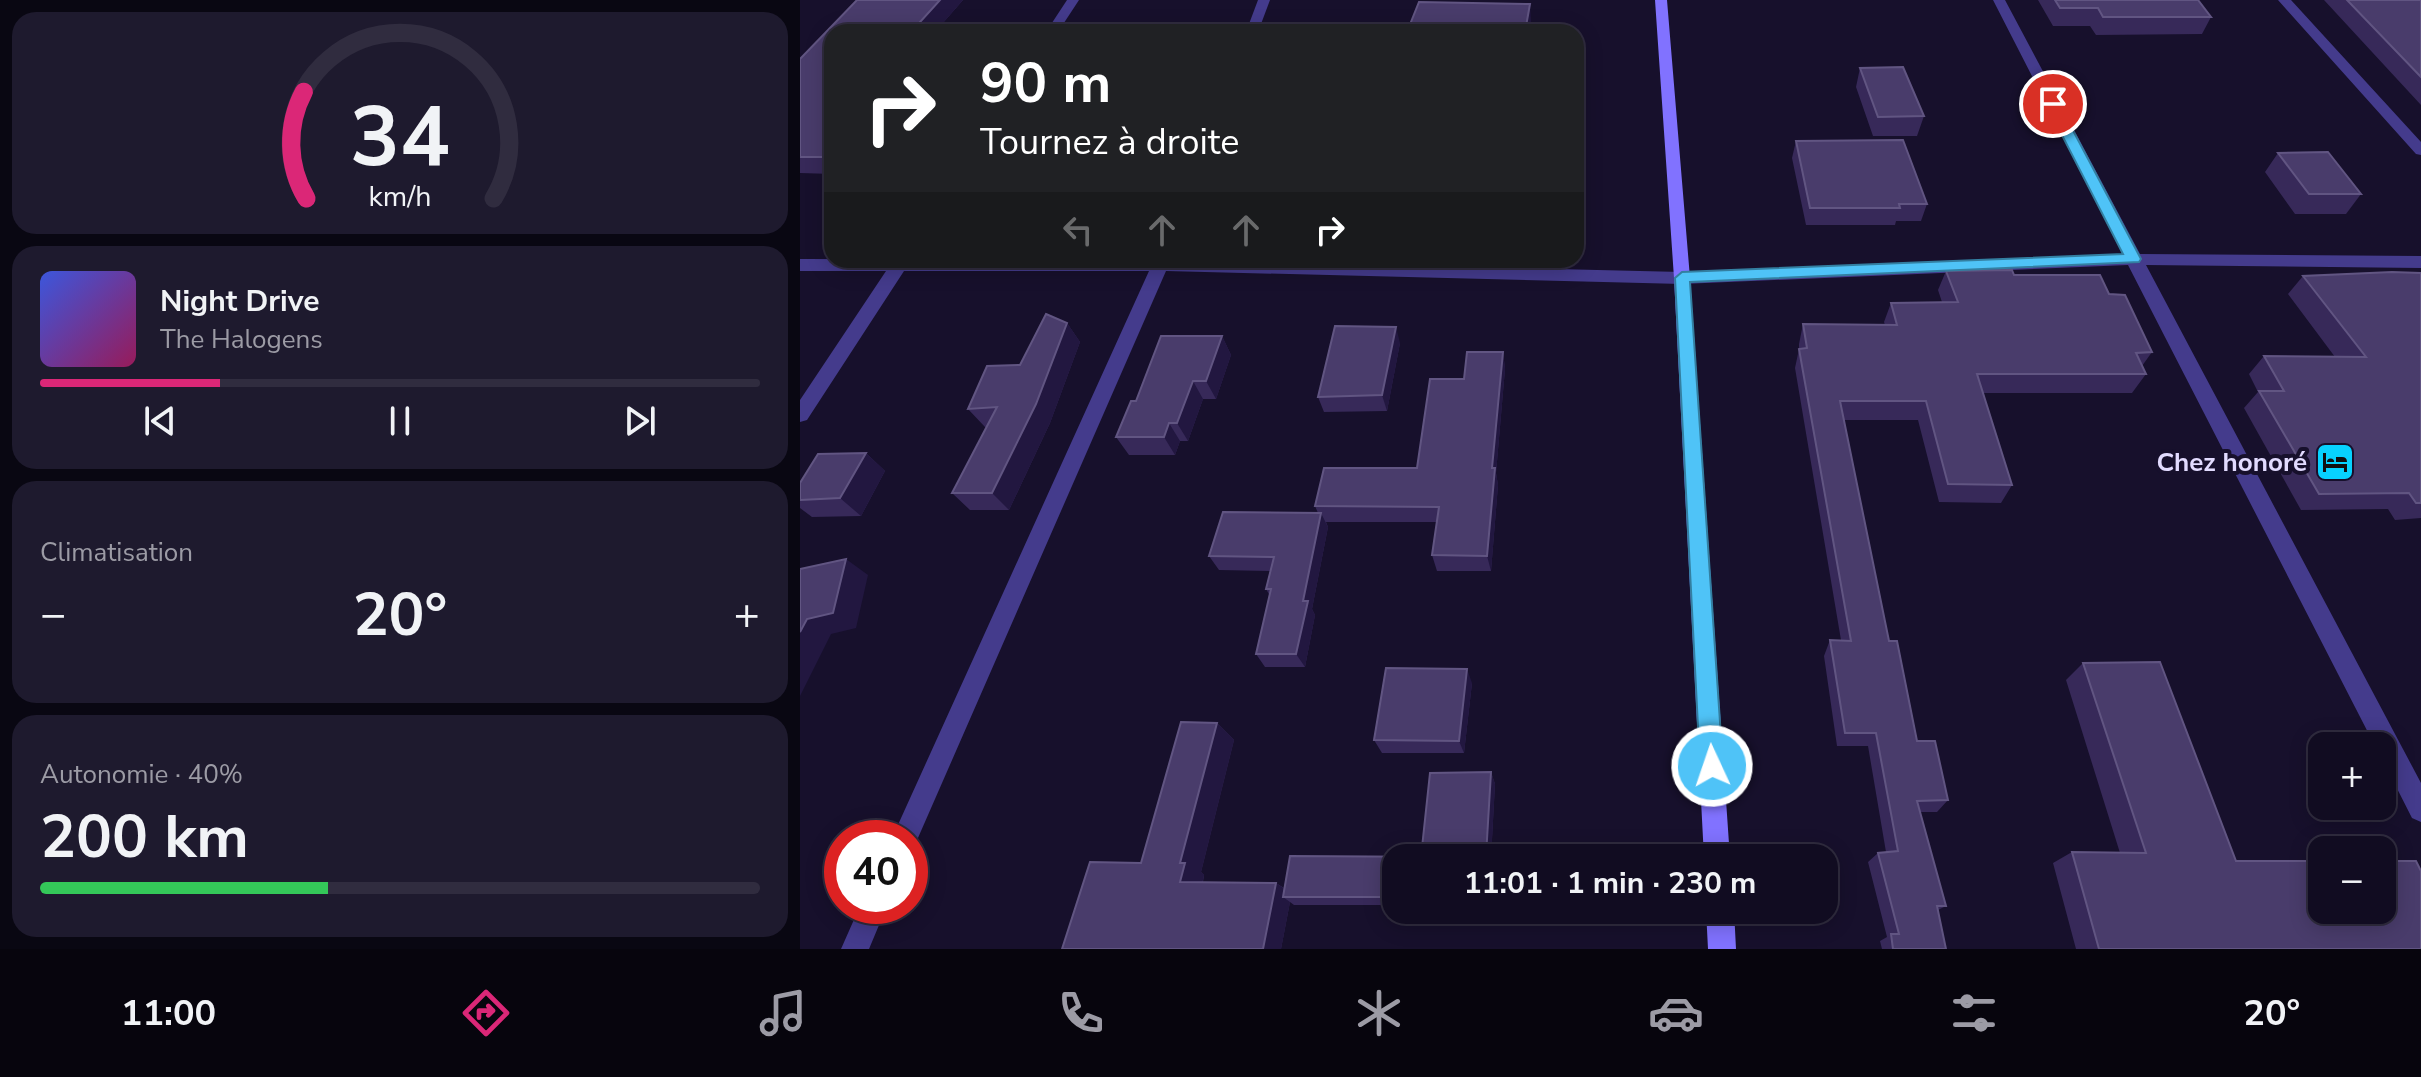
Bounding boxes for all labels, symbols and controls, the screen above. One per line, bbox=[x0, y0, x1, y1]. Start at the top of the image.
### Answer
text: 90 m bbox=[980, 45, 1111, 122]
icon: right bbox=[848, 56, 952, 160]
pin bbox=[2019, 70, 2087, 138]
text: 34 bbox=[350, 81, 450, 194]
icon: arrive bbox=[2031, 82, 2075, 126]
text: Tournez à droite bbox=[980, 118, 1239, 167]
text: km/h bbox=[369, 177, 431, 216]
icon: left bbox=[1056, 208, 1100, 252]
icon: ahead bbox=[1140, 208, 1184, 252]
icon: ahead bbox=[1224, 208, 1268, 252]
icon: right bbox=[1308, 208, 1352, 252]
text: Night Drive bbox=[160, 281, 319, 322]
text: The Halogens bbox=[160, 322, 323, 357]
icon: previous bbox=[138, 399, 182, 443]
icon: pause bbox=[378, 399, 422, 443]
icon: next bbox=[618, 399, 662, 443]
hotel icon: Chez honoré bbox=[2314, 441, 2356, 483]
place label: Chez honoré bbox=[2156, 445, 2307, 480]
text: Climatisation bbox=[40, 535, 193, 570]
text: 20° bbox=[353, 574, 447, 656]
text: − bbox=[40, 585, 66, 645]
text: + bbox=[734, 585, 760, 645]
position arrow bbox=[1670, 724, 1754, 808]
map controls bbox=[2308, 732, 2396, 924]
button: + bbox=[2308, 732, 2396, 820]
text: Autonomie · 40% bbox=[40, 757, 243, 792]
text: 200 km bbox=[40, 796, 249, 878]
speed limit sign: 40 bbox=[824, 820, 928, 924]
button: − bbox=[2308, 836, 2396, 924]
text: 11:01 · 1 min · 230 m bbox=[1464, 863, 1756, 904]
icon: directions bbox=[458, 985, 514, 1041]
icon: music bbox=[755, 985, 811, 1041]
icon: phone bbox=[1053, 985, 1109, 1041]
icon: climate bbox=[1351, 985, 1407, 1041]
icon: car bbox=[1648, 985, 1704, 1041]
icon: filters bbox=[1946, 985, 2002, 1041]
text: 11:00 bbox=[121, 989, 216, 1038]
text: 20° bbox=[2243, 989, 2300, 1038]

